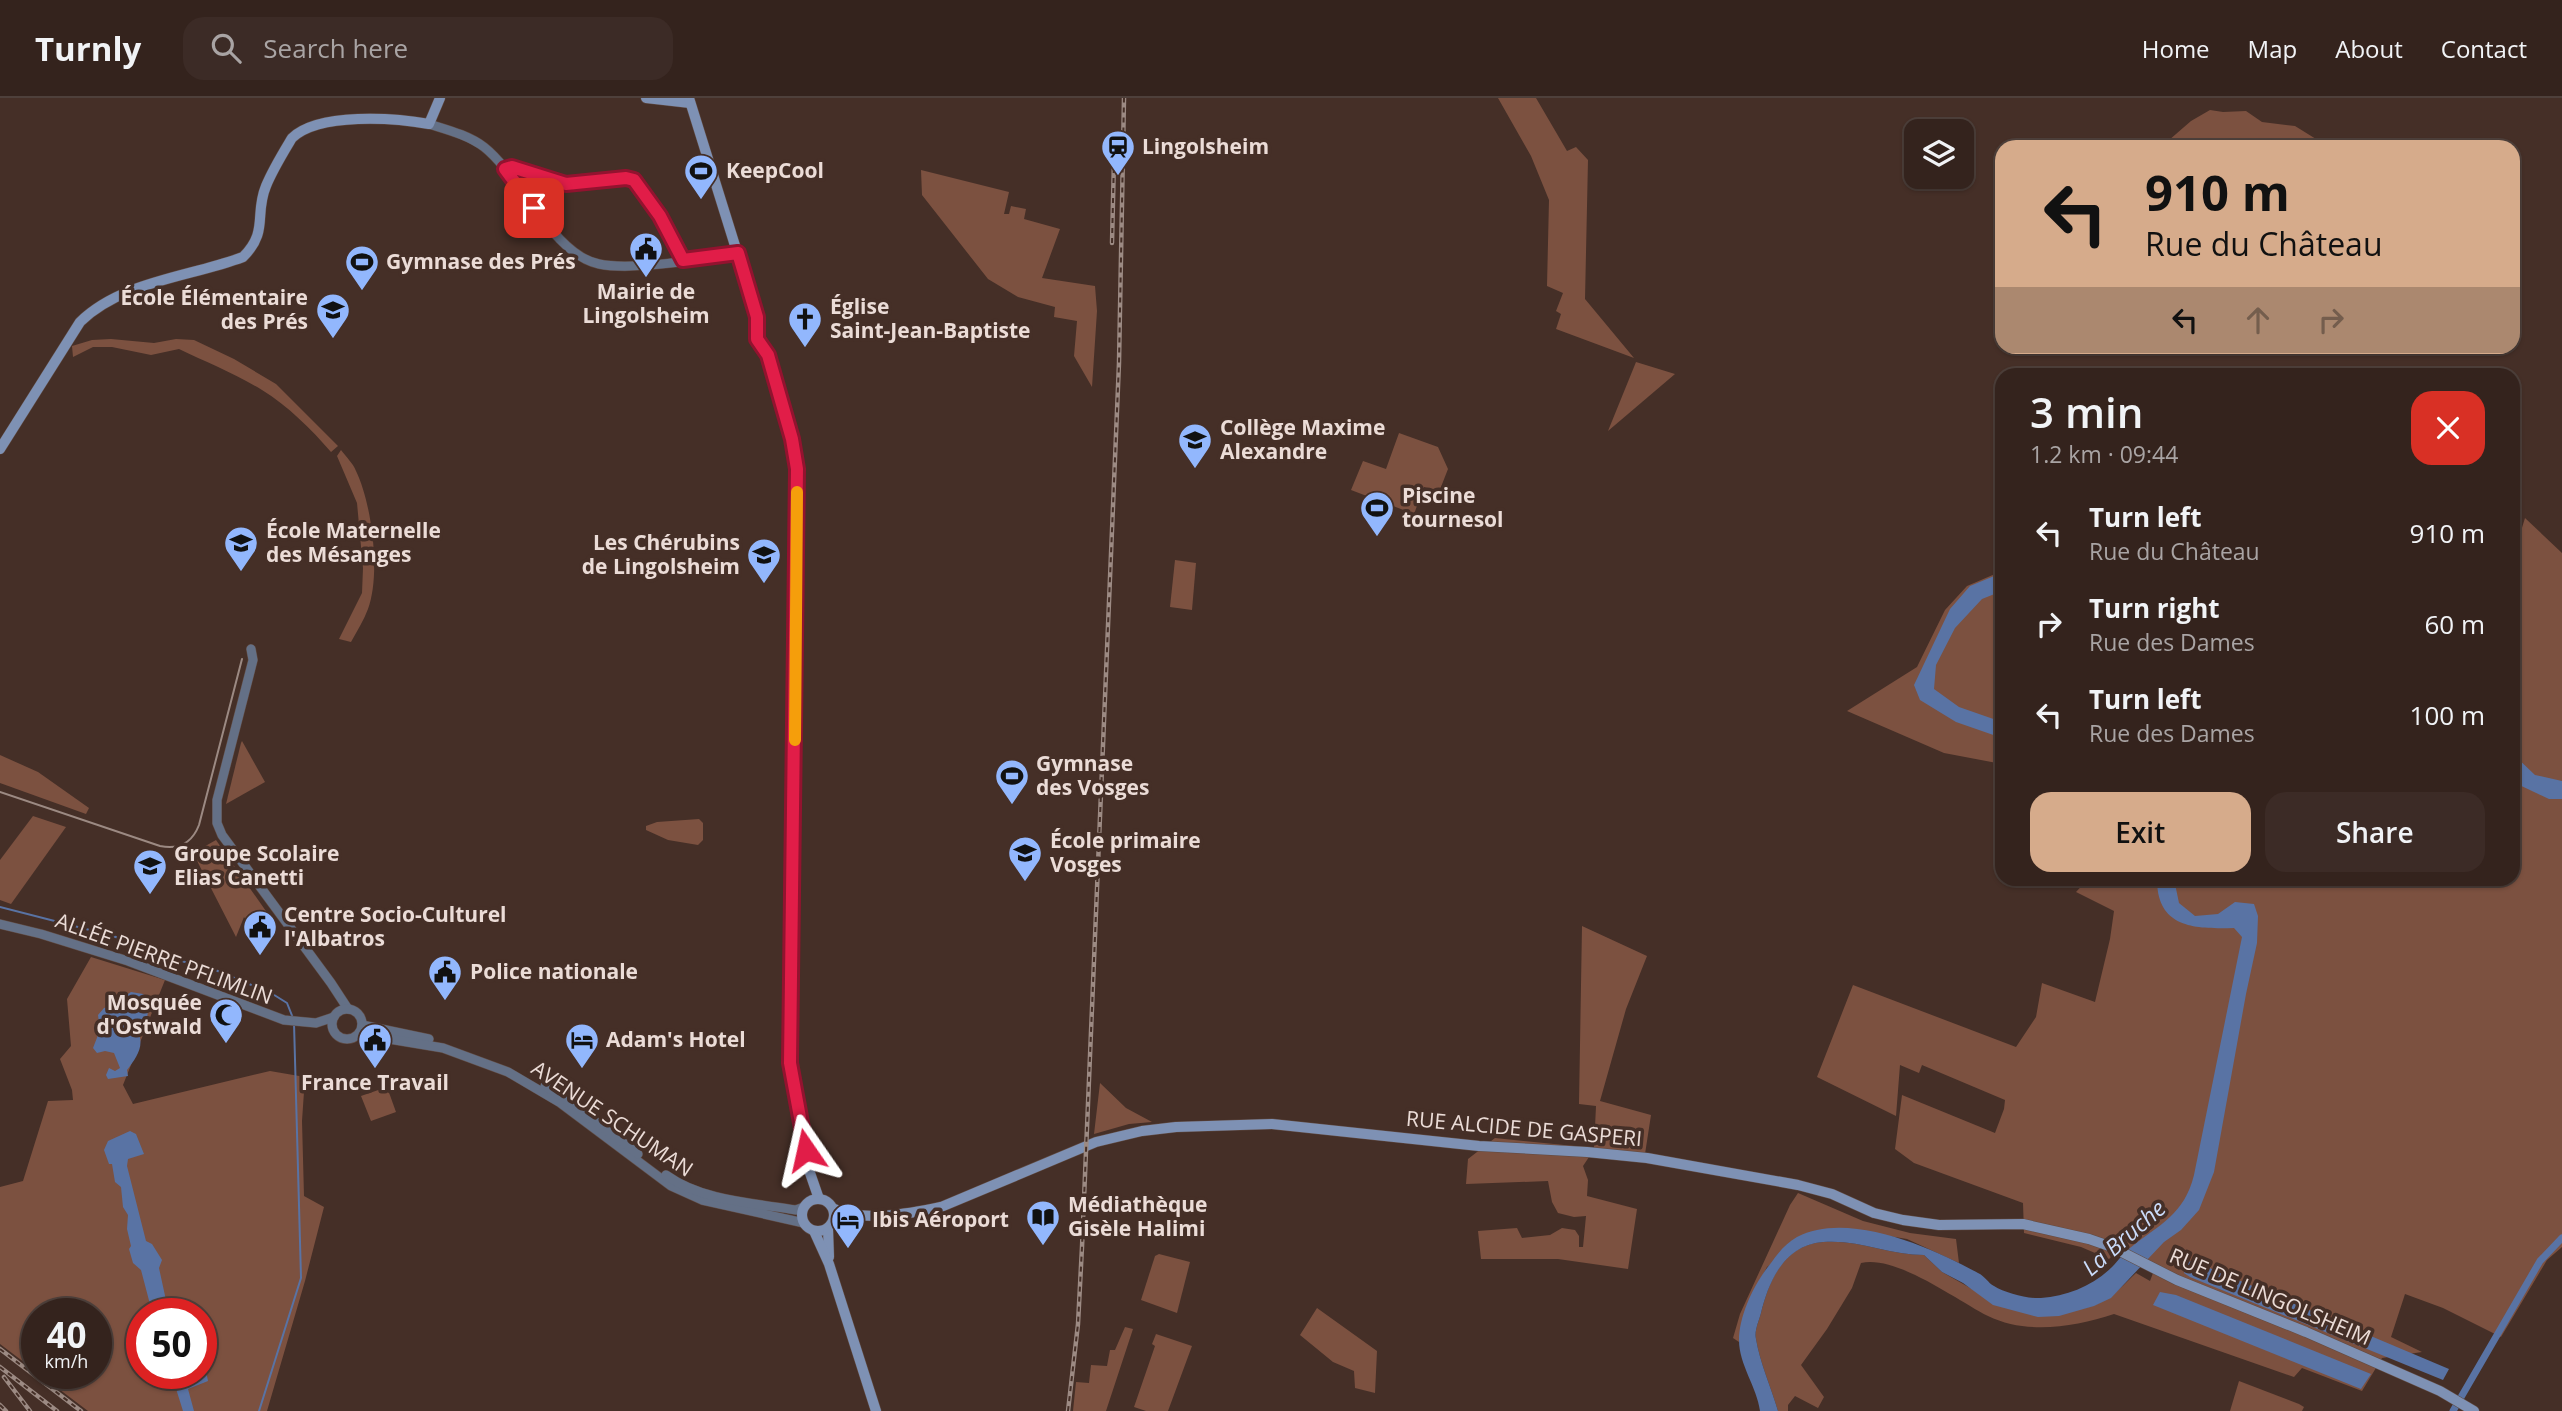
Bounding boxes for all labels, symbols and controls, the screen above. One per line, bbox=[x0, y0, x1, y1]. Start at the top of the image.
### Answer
search box bbox=[183, 17, 673, 80]
text: Turnly bbox=[35, 26, 141, 71]
icon: search bbox=[207, 29, 245, 67]
text: Search here bbox=[263, 30, 408, 66]
text: Home bbox=[2142, 32, 2210, 65]
text: Map bbox=[2248, 32, 2297, 65]
text: About bbox=[2335, 32, 2403, 65]
text: Contact bbox=[2441, 32, 2527, 65]
map controls bbox=[1904, 119, 1974, 189]
button: layers bbox=[1904, 119, 1974, 189]
station icon: Lingolsheim bbox=[1099, 128, 1137, 177]
place label: Lingolsheim bbox=[1142, 132, 1269, 160]
sports icon: KeepCool bbox=[682, 152, 720, 201]
place label: KeepCool bbox=[726, 156, 824, 184]
text: 910 m bbox=[2145, 159, 2290, 225]
icon: left bbox=[2030, 168, 2121, 259]
pin bbox=[504, 178, 564, 238]
icon: arrive bbox=[515, 189, 553, 227]
text: Rue du Château bbox=[2145, 222, 2383, 265]
public building icon: Mairie de Lingolsheim bbox=[627, 230, 665, 279]
sports icon: Gymnase des Prés bbox=[343, 243, 381, 292]
place label: Gymnase des Prés bbox=[386, 247, 576, 275]
place label: Mairie de Lingolsheim bbox=[582, 277, 710, 329]
place label: École Élémentaire des Prés bbox=[121, 283, 308, 335]
school or university icon: École Élémentaire des Prés bbox=[314, 291, 352, 340]
place label: Église Saint-Jean-Baptiste bbox=[830, 292, 1031, 344]
church icon: Église Saint-Jean-Baptiste bbox=[786, 300, 824, 349]
icon: left bbox=[2166, 301, 2204, 339]
icon: ahead bbox=[2239, 301, 2277, 339]
icon: right bbox=[2312, 301, 2350, 339]
text: 3 min bbox=[2030, 383, 2143, 440]
button: close bbox=[2411, 391, 2485, 465]
place label: Collège Maxime Alexandre bbox=[1220, 413, 1385, 465]
school or university icon: Collège Maxime Alexandre bbox=[1176, 421, 1214, 470]
text: 1.2 km · 09:44 bbox=[2030, 438, 2178, 470]
place label: Piscine tournesol bbox=[1402, 481, 1504, 533]
sports icon: Piscine tournesol bbox=[1358, 489, 1396, 538]
text: Turn left bbox=[2089, 499, 2201, 535]
icon: left bbox=[2030, 514, 2068, 552]
text: 910 m bbox=[2410, 515, 2485, 551]
place label: École Maternelle des Mésanges bbox=[266, 516, 441, 568]
school or university icon: École Maternelle des Mésanges bbox=[222, 524, 260, 573]
place label: Les Chérubins de Lingolsheim bbox=[582, 528, 740, 580]
text: Rue du Château bbox=[2089, 535, 2260, 567]
school or university icon: Les Chérubins de Lingolsheim bbox=[745, 536, 783, 585]
text: Turn right bbox=[2089, 590, 2220, 626]
icon: right bbox=[2030, 605, 2068, 643]
text: 60 m bbox=[2424, 606, 2485, 642]
text: Rue des Dames bbox=[2089, 626, 2255, 658]
text: Turn left bbox=[2089, 681, 2201, 717]
icon: left bbox=[2030, 696, 2068, 734]
text: 100 m bbox=[2410, 697, 2485, 733]
text: Rue des Dames bbox=[2089, 717, 2255, 749]
place label: Gymnase des Vosges bbox=[1036, 749, 1149, 801]
sports icon: Gymnase des Vosges bbox=[993, 757, 1031, 806]
button: Exit bbox=[2030, 792, 2251, 872]
button: Share bbox=[2265, 792, 2485, 872]
place label: École primaire Vosges bbox=[1050, 826, 1201, 878]
school or university icon: École primaire Vosges bbox=[1006, 834, 1044, 883]
place label: Groupe Scolaire Elias Canetti bbox=[174, 839, 340, 891]
school or university icon: Groupe Scolaire Elias Canetti bbox=[131, 847, 169, 896]
place label: Centre Socio-Culturel l'Albatros bbox=[284, 900, 507, 952]
street label: ALLÉE PIERRE PFLIMLIN bbox=[52, 906, 277, 1010]
public building icon: Centre Socio-Culturel l'Albatros bbox=[241, 908, 279, 957]
public building icon: Police nationale bbox=[426, 953, 464, 1002]
place label: Police nationale bbox=[470, 957, 638, 985]
place label: Mosquée d'Ostwald bbox=[96, 988, 202, 1040]
mosque icon: Mosquée d'Ostwald bbox=[207, 996, 245, 1045]
public building icon: France Travail bbox=[356, 1021, 394, 1070]
hotel icon: Adam's Hotel bbox=[563, 1021, 601, 1070]
place label: Adam's Hotel bbox=[606, 1025, 746, 1053]
street label: AVENUE SCHUMAN bbox=[526, 1054, 699, 1183]
place label: France Travail bbox=[301, 1068, 449, 1096]
street label: RUE ALCIDE DE GASPERI bbox=[1405, 1104, 1643, 1152]
position arrow bbox=[769, 1113, 843, 1187]
place label: Médiathèque Gisèle Halimi bbox=[1068, 1190, 1207, 1242]
water label: La Bruche bbox=[2075, 1192, 2172, 1283]
library icon: Médiathèque Gisèle Halimi bbox=[1024, 1198, 1062, 1247]
hotel icon: Ibis Aéroport bbox=[829, 1201, 867, 1250]
place label: Ibis Aéroport bbox=[872, 1205, 1009, 1233]
street label: RUE DE LINGOLSHEIM bbox=[2165, 1241, 2375, 1351]
speed limit sign: 50 bbox=[126, 1298, 217, 1389]
text: 40 bbox=[46, 1311, 87, 1358]
text: km/h bbox=[45, 1349, 88, 1373]

